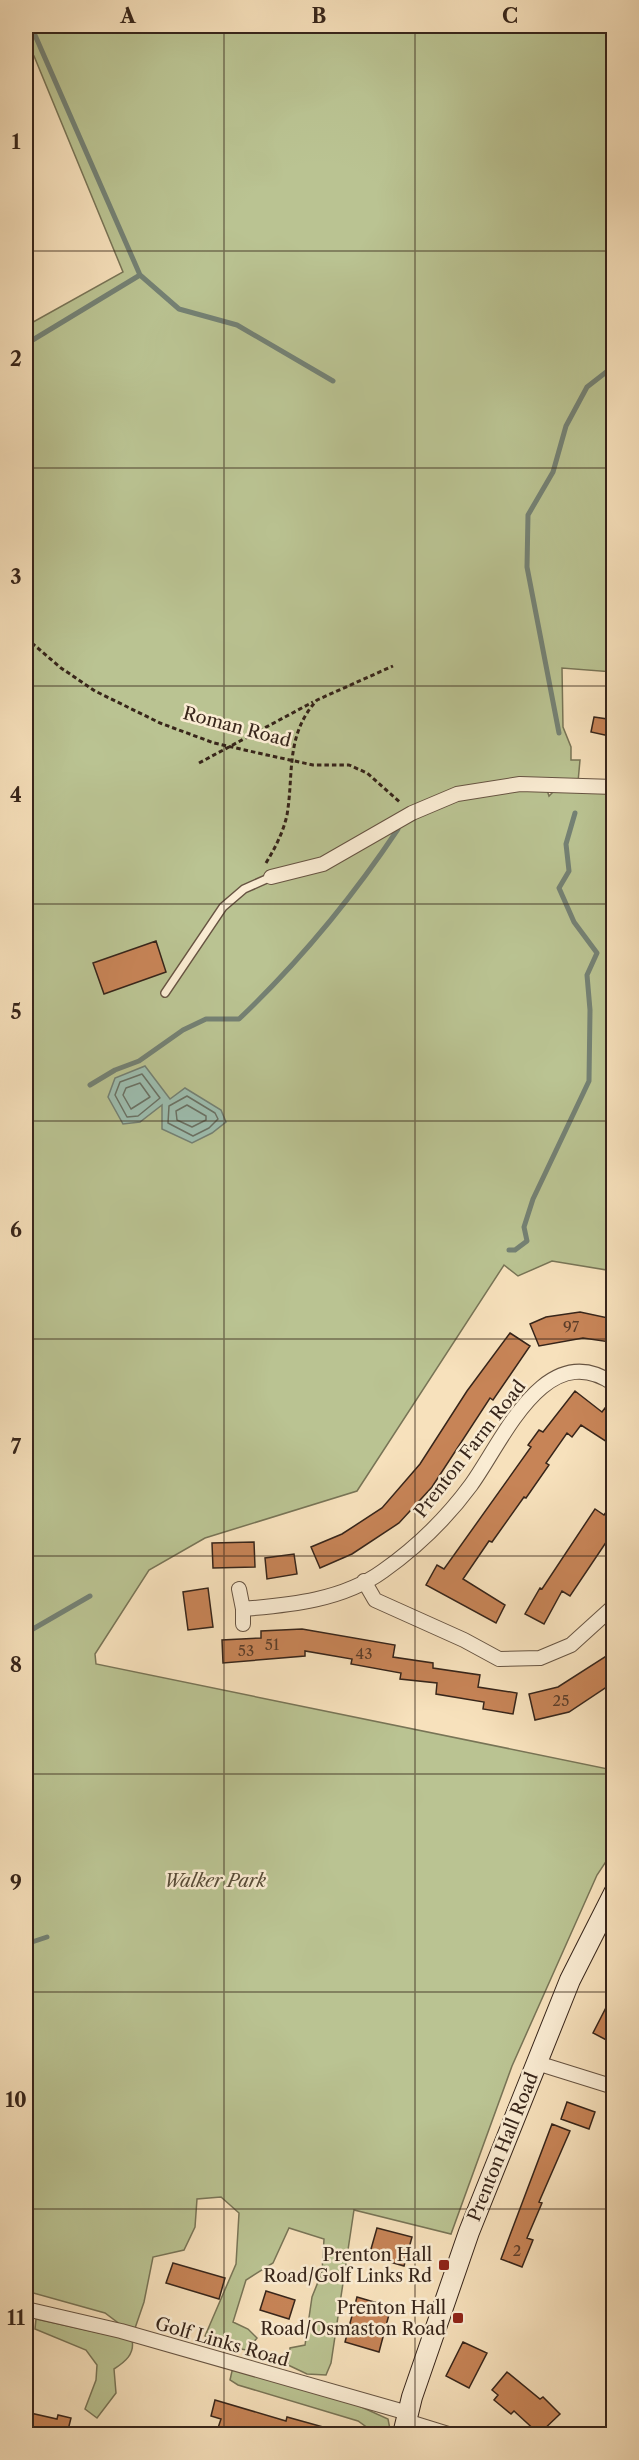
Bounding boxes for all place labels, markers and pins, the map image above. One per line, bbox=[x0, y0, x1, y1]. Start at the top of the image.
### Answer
place label: Prenton Hall Road/Golf Links Rd bbox=[263, 2244, 432, 2287]
marker: Prenton Hall Road/Golf Links Rd bbox=[437, 2258, 451, 2272]
place label: Prenton Hall Road/Osmaston Road bbox=[260, 2297, 446, 2340]
marker: Prenton Hall Road/Osmaston Road bbox=[451, 2311, 465, 2325]

